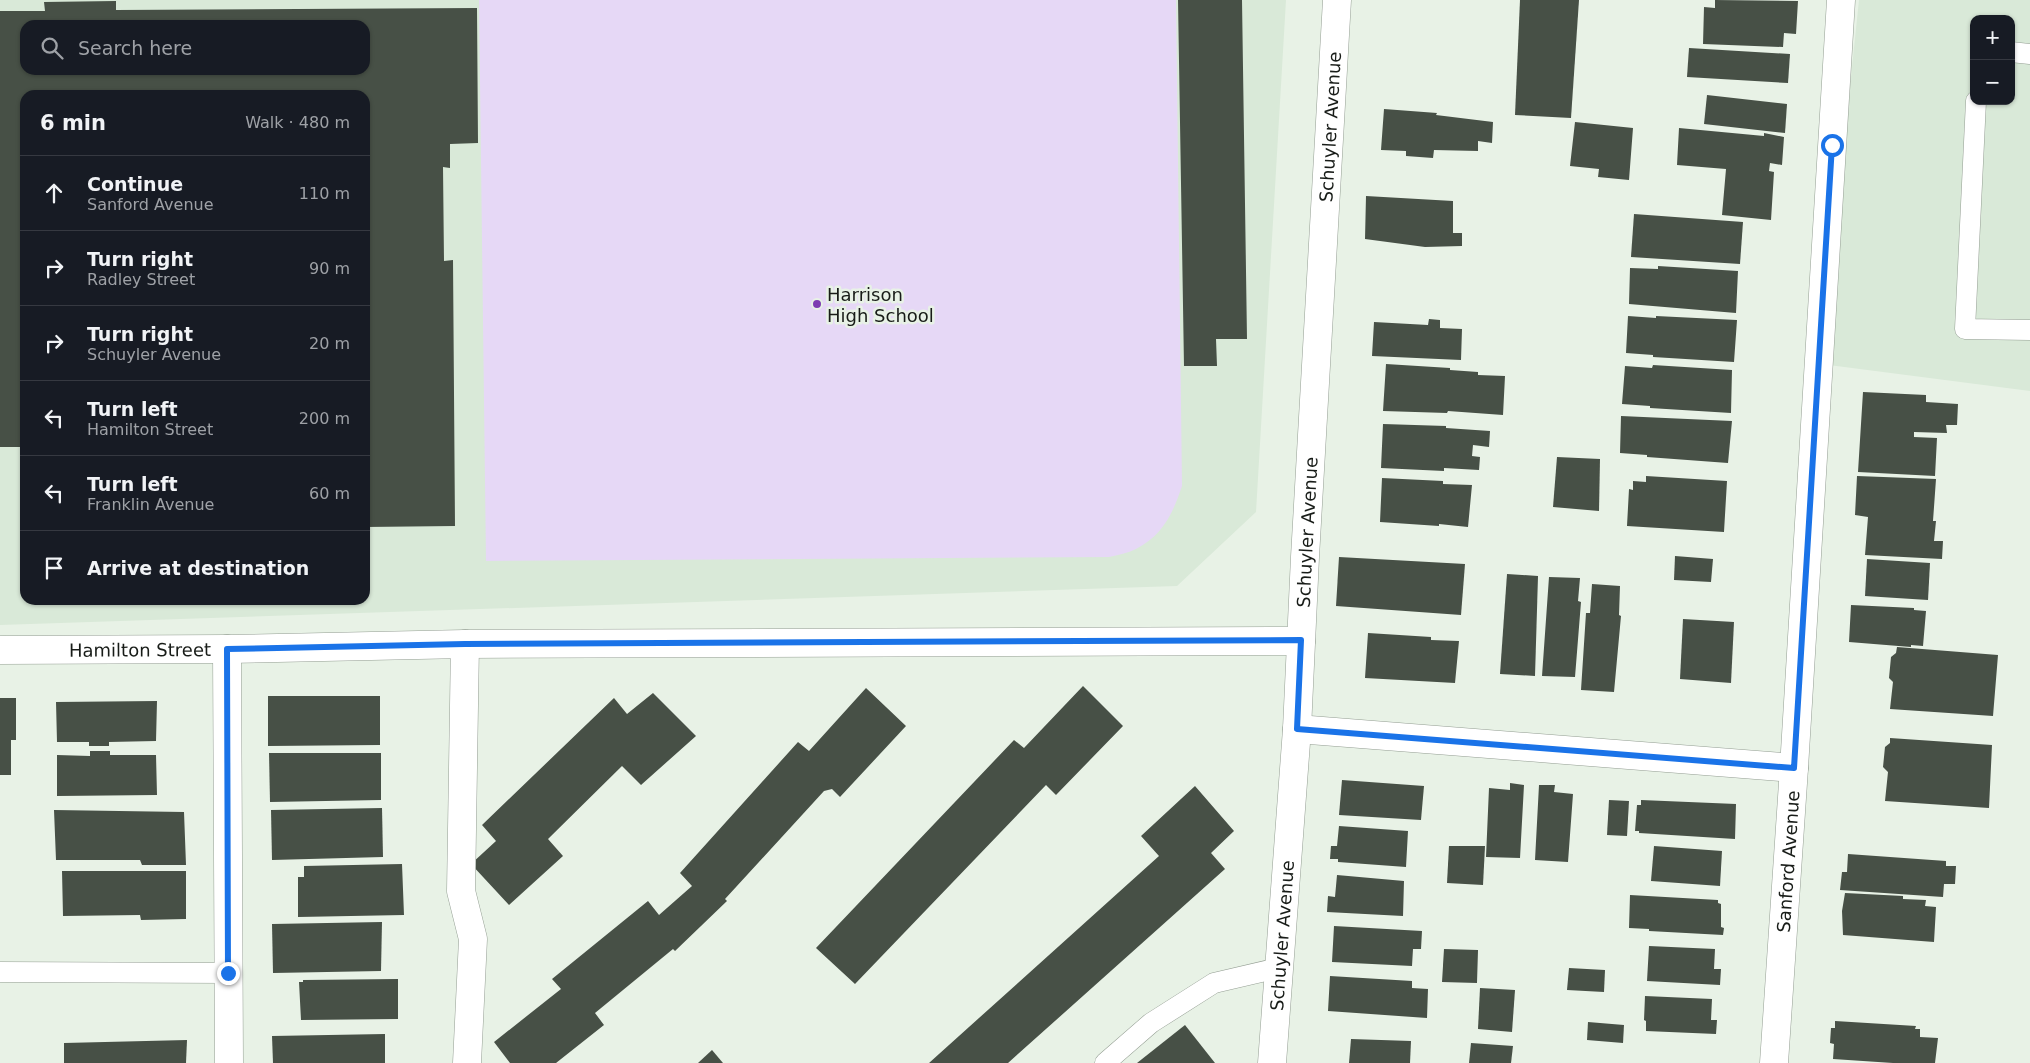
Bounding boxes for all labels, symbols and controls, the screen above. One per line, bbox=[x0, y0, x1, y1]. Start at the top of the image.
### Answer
map controls bbox=[1970, 15, 2015, 105]
button: + bbox=[1970, 15, 2015, 60]
search box bbox=[20, 20, 370, 75]
icon: search bbox=[38, 34, 66, 62]
text: Search here bbox=[78, 37, 192, 59]
street label: Schuyler Avenue bbox=[1315, 51, 1345, 203]
button: − bbox=[1970, 60, 2015, 105]
text: 6 min bbox=[40, 111, 106, 135]
text: Walk · 480 m bbox=[245, 113, 350, 132]
route start bbox=[1821, 134, 1844, 157]
text: Continue bbox=[87, 173, 183, 195]
icon: ahead bbox=[40, 179, 68, 207]
text: 110 m bbox=[299, 184, 350, 203]
text: Sanford Avenue bbox=[87, 195, 214, 214]
text: Turn right bbox=[87, 248, 193, 270]
icon: right bbox=[40, 254, 68, 282]
text: 90 m bbox=[309, 259, 350, 278]
text: Radley Street bbox=[87, 270, 195, 289]
place label: Harrison High School bbox=[827, 284, 934, 326]
marker: Harrison High School bbox=[811, 298, 823, 310]
text: Turn right bbox=[87, 323, 193, 345]
icon: right bbox=[40, 329, 68, 357]
text: 20 m bbox=[309, 334, 350, 353]
text: Schuyler Avenue bbox=[87, 345, 221, 364]
text: Turn left bbox=[87, 398, 178, 420]
icon: left bbox=[40, 404, 68, 432]
text: 200 m bbox=[299, 409, 350, 428]
text: Hamilton Street bbox=[87, 420, 213, 439]
street label: Schuyler Avenue bbox=[1292, 456, 1321, 608]
text: Turn left bbox=[87, 473, 178, 495]
icon: left bbox=[40, 479, 68, 507]
text: 60 m bbox=[309, 484, 350, 503]
text: Franklin Avenue bbox=[87, 495, 214, 514]
icon: arrive bbox=[40, 554, 68, 582]
text: Arrive at destination bbox=[87, 557, 309, 579]
street label: Hamilton Street bbox=[69, 639, 211, 660]
street label: Sanford Avenue bbox=[1772, 790, 1803, 933]
street label: Schuyler Avenue bbox=[1265, 859, 1298, 1011]
route end bbox=[217, 962, 240, 985]

